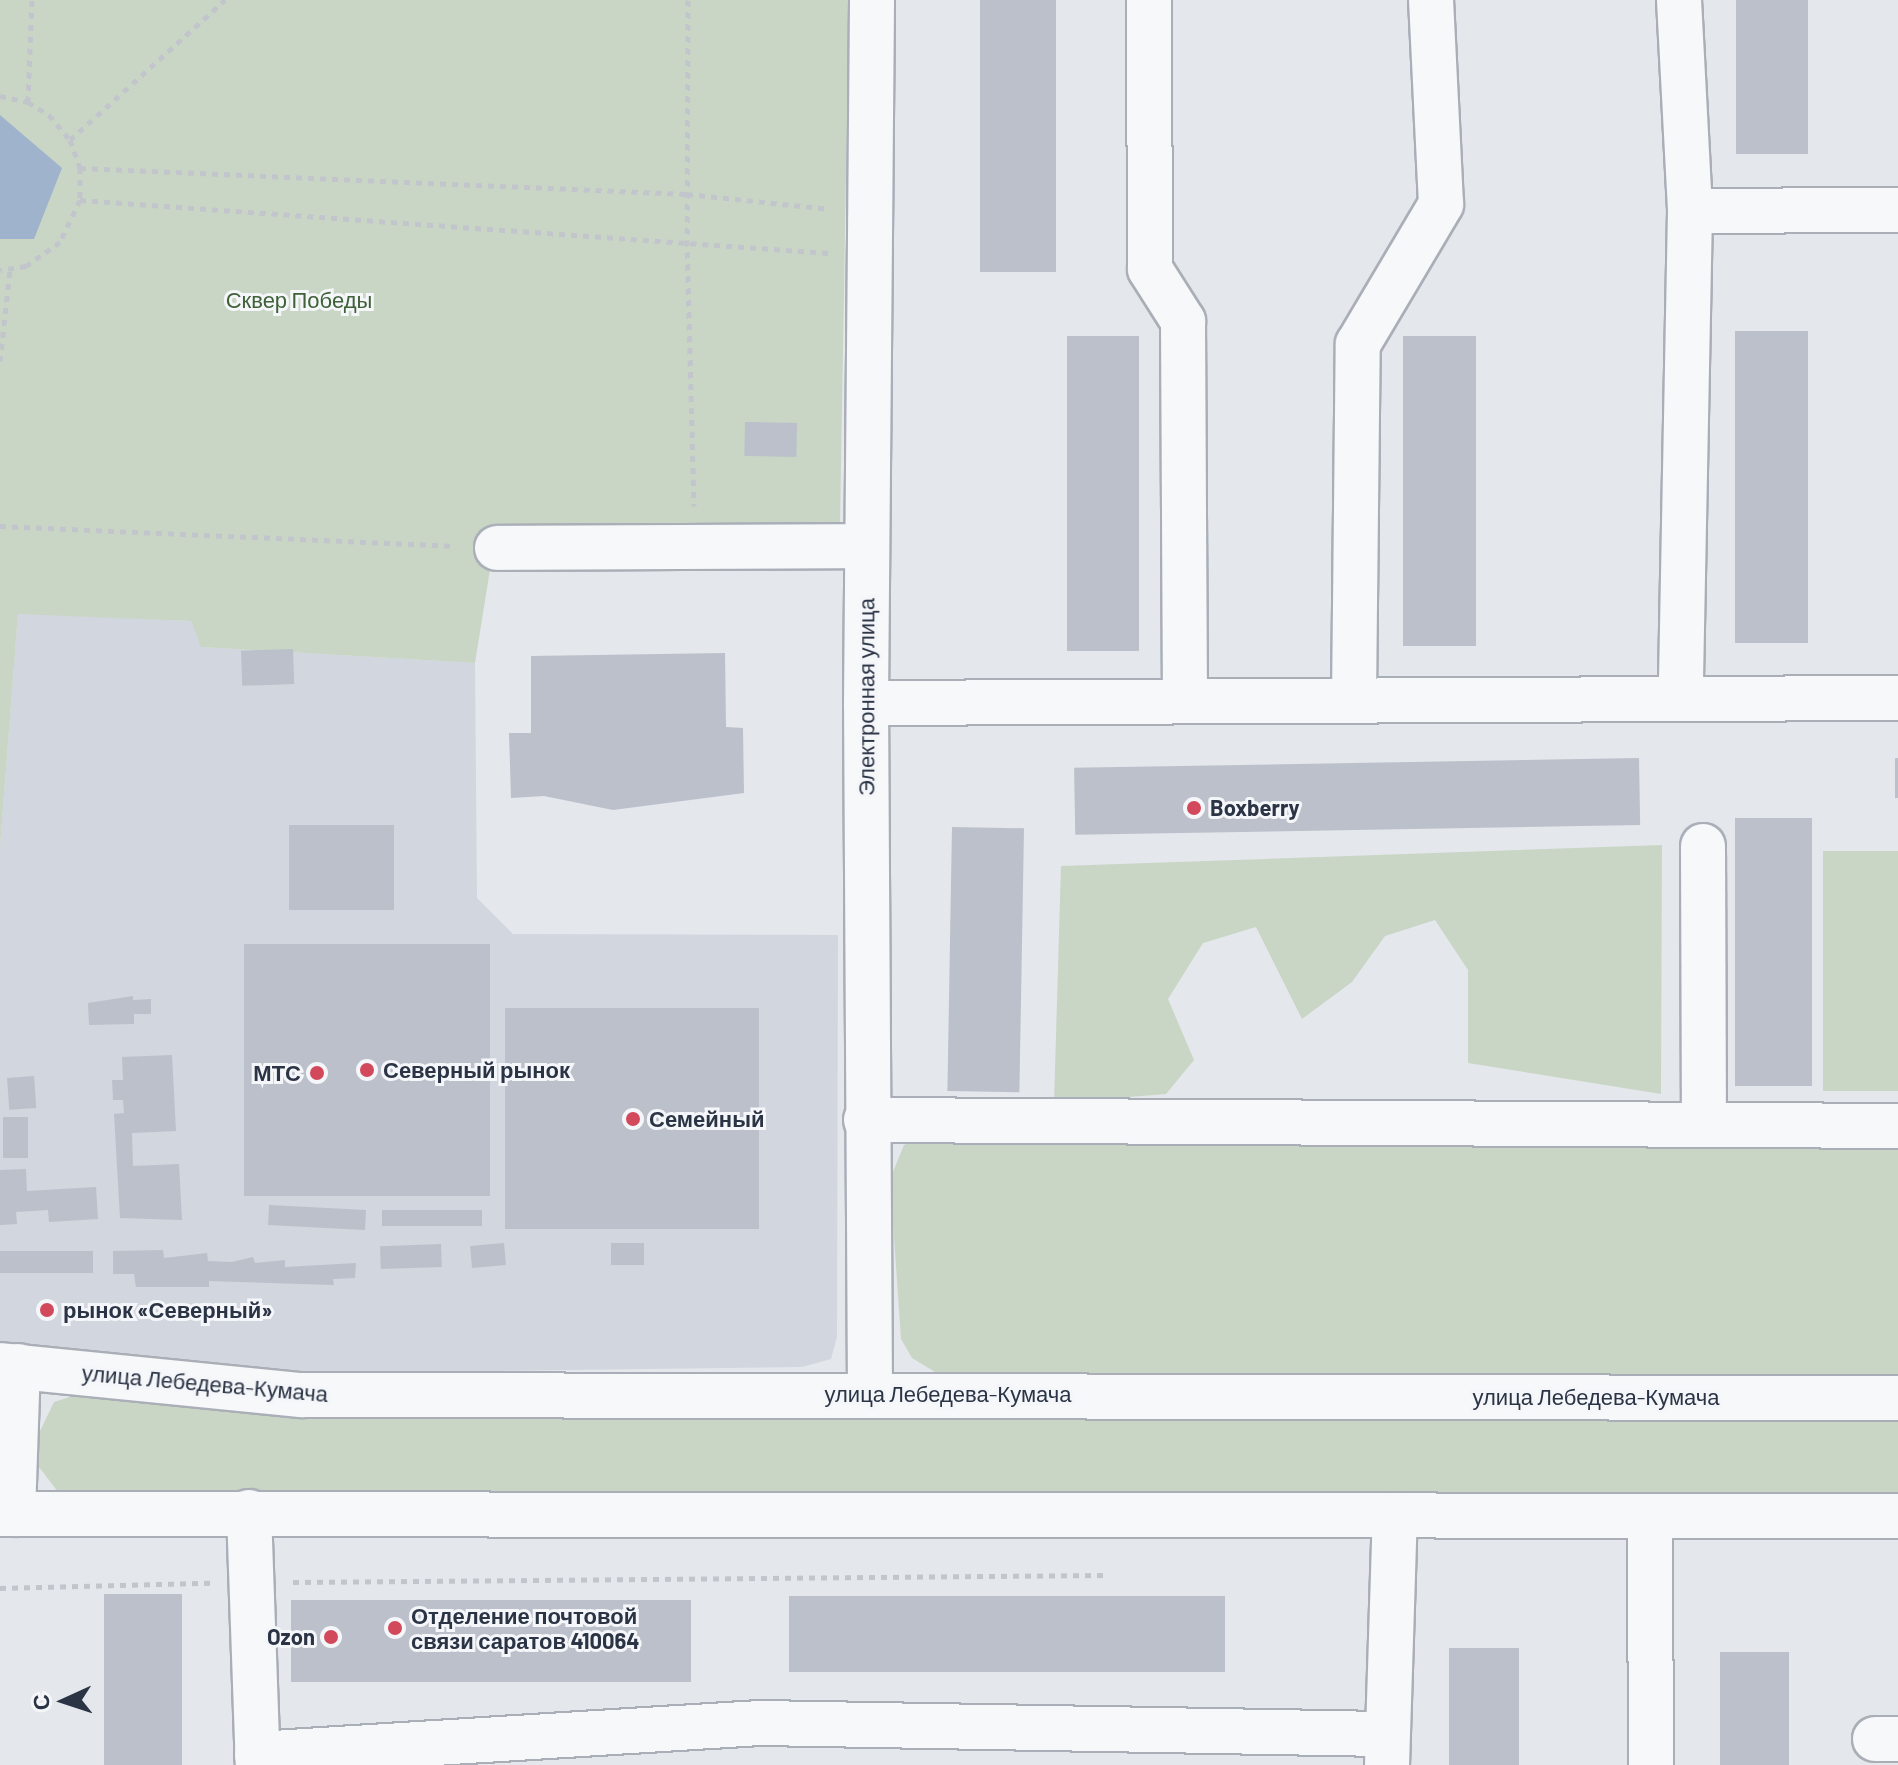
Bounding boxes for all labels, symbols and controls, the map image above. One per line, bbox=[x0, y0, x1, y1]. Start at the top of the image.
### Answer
park label: Сквер Победы bbox=[226, 287, 372, 313]
street label: Электронная улица bbox=[853, 598, 879, 796]
place label: Boxberry bbox=[1210, 795, 1300, 821]
marker: Boxberry bbox=[1185, 799, 1203, 817]
place label: Северный рынок bbox=[383, 1057, 570, 1083]
place label: МТС bbox=[253, 1060, 301, 1086]
marker: Северный рынок bbox=[358, 1061, 376, 1079]
marker: МТС bbox=[308, 1064, 326, 1082]
place label: Семейный bbox=[649, 1106, 764, 1132]
marker: Семейный bbox=[624, 1110, 642, 1128]
place label: рынок «Северный» bbox=[63, 1297, 272, 1323]
marker: рынок «Северный» bbox=[38, 1301, 56, 1319]
street label: улица Лебедева-Кумача bbox=[81, 1359, 329, 1407]
street label: улица Лебедева-Кумача bbox=[825, 1381, 1071, 1407]
street label: улица Лебедева-Кумача bbox=[1473, 1384, 1719, 1410]
place label: Отделение почтовой связи саратов 410064 bbox=[411, 1602, 640, 1654]
marker: Отделение почтовой связи саратов 410064 bbox=[386, 1619, 404, 1637]
place label: Ozon bbox=[267, 1624, 315, 1650]
marker: Ozon bbox=[322, 1628, 340, 1646]
north arrow bbox=[24, 1661, 104, 1741]
text: С bbox=[27, 1694, 53, 1711]

